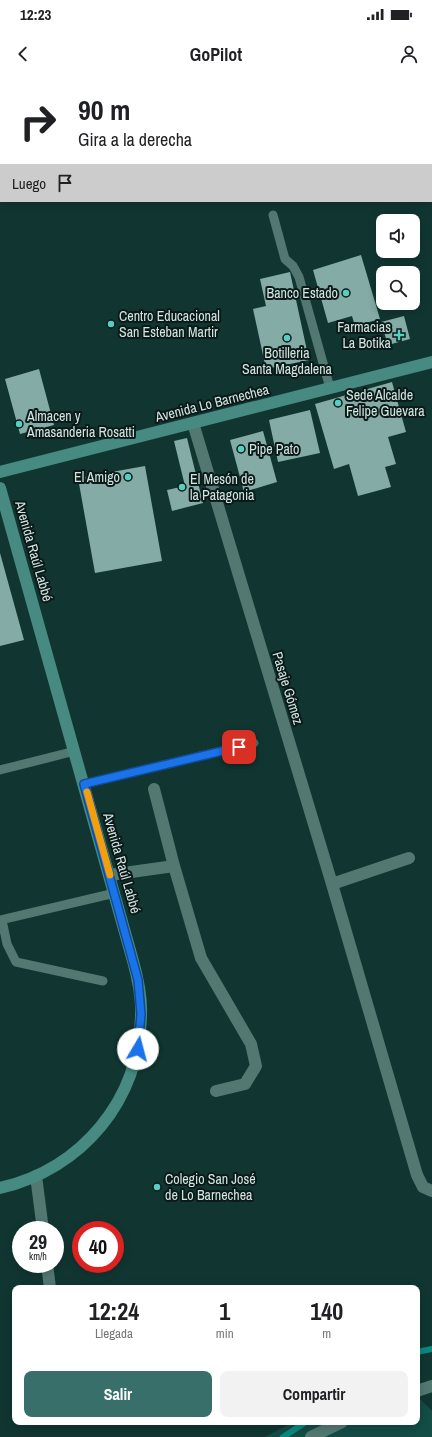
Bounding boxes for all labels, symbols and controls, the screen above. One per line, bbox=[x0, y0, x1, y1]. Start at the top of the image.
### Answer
text: 12:23 bbox=[20, 4, 51, 25]
text: GoPilot bbox=[190, 42, 242, 67]
icon: back bbox=[12, 43, 34, 65]
icon: person bbox=[398, 43, 420, 65]
text: 90 m bbox=[78, 91, 130, 129]
icon: right bbox=[12, 96, 64, 148]
text: Gira a la derecha bbox=[78, 127, 192, 152]
icon: arrive bbox=[54, 172, 76, 194]
text: Luego bbox=[12, 173, 46, 194]
map controls bbox=[376, 214, 420, 310]
button: sound bbox=[376, 214, 420, 258]
button: search bbox=[376, 266, 420, 310]
place label: Banco Estado bbox=[267, 284, 338, 302]
marker: Banco Estado bbox=[341, 288, 351, 298]
place label: Centro Educacional San Esteban Martir bbox=[119, 307, 220, 341]
place label: Farmacias La Botika bbox=[337, 318, 392, 352]
marker: Centro Educacional San Esteban Martir bbox=[106, 319, 116, 329]
marker: Farmacias La Botika bbox=[394, 330, 404, 340]
marker: Botilleria Santa Magdalena bbox=[282, 333, 292, 343]
place label: Botilleria Santa Magdalena bbox=[242, 344, 333, 378]
street label: Avenida Lo Barnechea bbox=[152, 380, 271, 426]
place label: Sede Alcalde Felipe Guevara bbox=[346, 386, 425, 420]
marker: Sede Alcalde Felipe Guevara bbox=[333, 398, 343, 408]
place label: Almacen y Amasanderia Rosatti bbox=[26, 407, 135, 441]
marker: Almacen y Amasanderia Rosatti bbox=[14, 419, 24, 429]
place label: Pipe Pato bbox=[249, 440, 299, 458]
marker: Pipe Pato bbox=[236, 444, 246, 454]
place label: El Amigo bbox=[74, 468, 120, 486]
place label: El Mesón de la Patagonia bbox=[190, 470, 255, 504]
marker: El Amigo bbox=[123, 472, 133, 482]
marker: El Mesón de la Patagonia bbox=[177, 482, 187, 492]
street label: Avenida Raúl Labbé bbox=[11, 498, 57, 603]
street label: Pasaje Gómez bbox=[268, 649, 308, 727]
pin bbox=[222, 730, 256, 764]
icon: arrive bbox=[228, 736, 250, 758]
street label: Avenida Raúl Labbé bbox=[99, 810, 145, 915]
position arrow bbox=[117, 1028, 159, 1070]
place label: Colegio San José de Lo Barnechea bbox=[165, 1170, 256, 1204]
marker: Colegio San José de Lo Barnechea bbox=[152, 1182, 162, 1192]
speed limit sign: 40 bbox=[72, 1221, 124, 1273]
text: 29 bbox=[29, 1228, 47, 1255]
text: km/h bbox=[29, 1250, 47, 1263]
text: 12:24 bbox=[89, 1295, 139, 1327]
text: 1 bbox=[219, 1295, 230, 1327]
text: 140 bbox=[310, 1295, 343, 1327]
text: Llegada bbox=[95, 1325, 133, 1342]
text: min bbox=[216, 1325, 234, 1342]
text: m bbox=[322, 1325, 331, 1342]
button: Salir bbox=[24, 1371, 212, 1417]
button: Compartir bbox=[220, 1371, 408, 1417]

